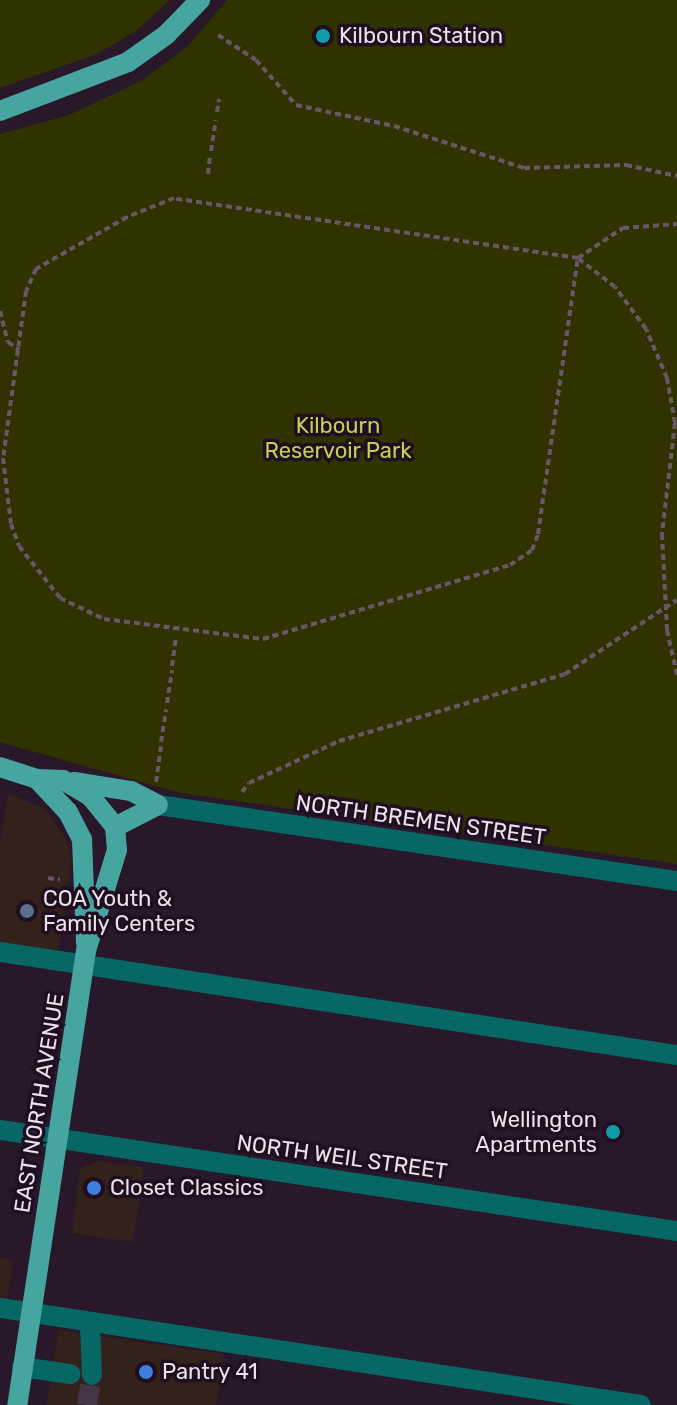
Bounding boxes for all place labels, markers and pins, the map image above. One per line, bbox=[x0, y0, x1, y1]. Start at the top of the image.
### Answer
place label: Kilbourn Station bbox=[339, 23, 503, 49]
marker: Kilbourn Station bbox=[314, 27, 332, 45]
place label: COA Youth & Family Centers bbox=[43, 885, 196, 936]
marker: COA Youth & Family Centers bbox=[18, 902, 36, 920]
place label: Wellington Apartments bbox=[475, 1106, 597, 1158]
marker: Wellington Apartments bbox=[604, 1123, 622, 1141]
place label: Closet Classics bbox=[110, 1175, 263, 1201]
marker: Closet Classics bbox=[85, 1179, 103, 1197]
place label: Pantry 41 bbox=[162, 1359, 258, 1385]
marker: Pantry 41 bbox=[137, 1363, 155, 1381]

